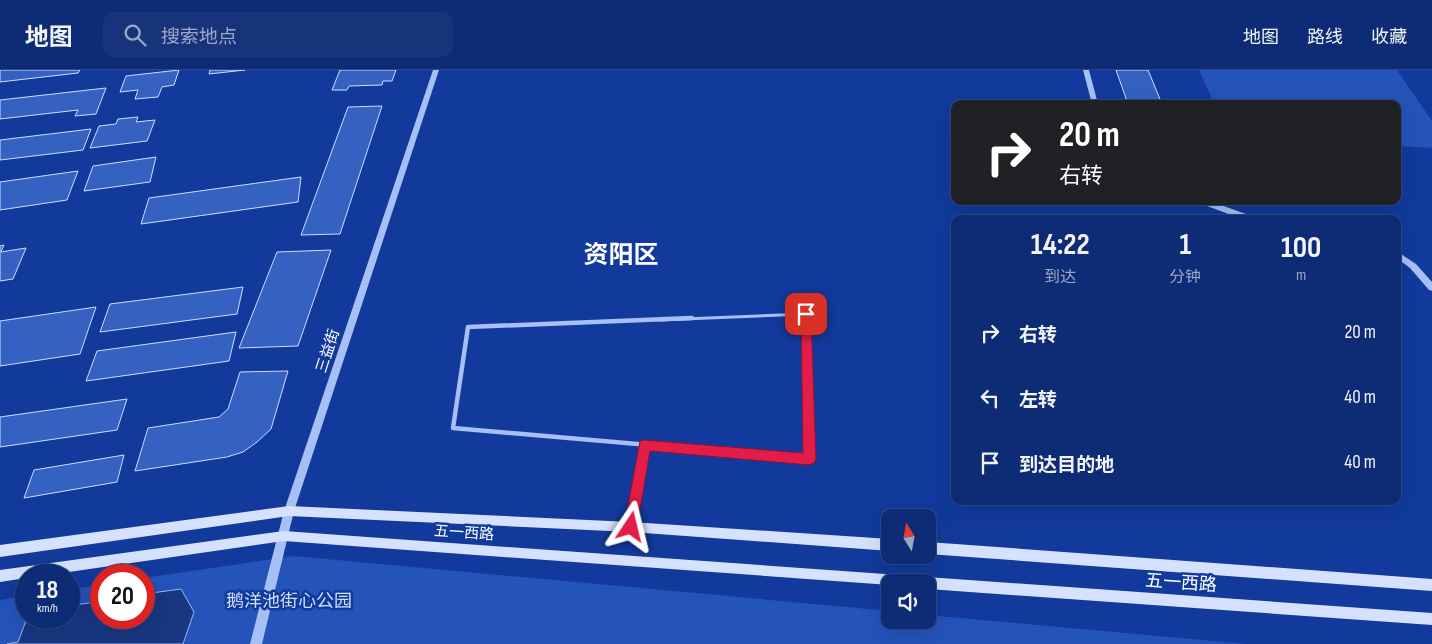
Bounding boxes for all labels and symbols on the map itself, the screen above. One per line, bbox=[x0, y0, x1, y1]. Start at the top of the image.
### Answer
district label: 资阳区 bbox=[583, 240, 659, 271]
pin bbox=[785, 293, 827, 335]
street label: 三益街 bbox=[312, 327, 344, 375]
position arrow bbox=[604, 500, 656, 552]
north arrow bbox=[881, 509, 936, 564]
street label: 五一西路 bbox=[433, 521, 495, 545]
speed limit sign: 20 bbox=[90, 564, 155, 629]
street label: 五一西路 bbox=[1144, 570, 1218, 596]
park label: 鹅洋池街心公园 bbox=[226, 591, 352, 612]

